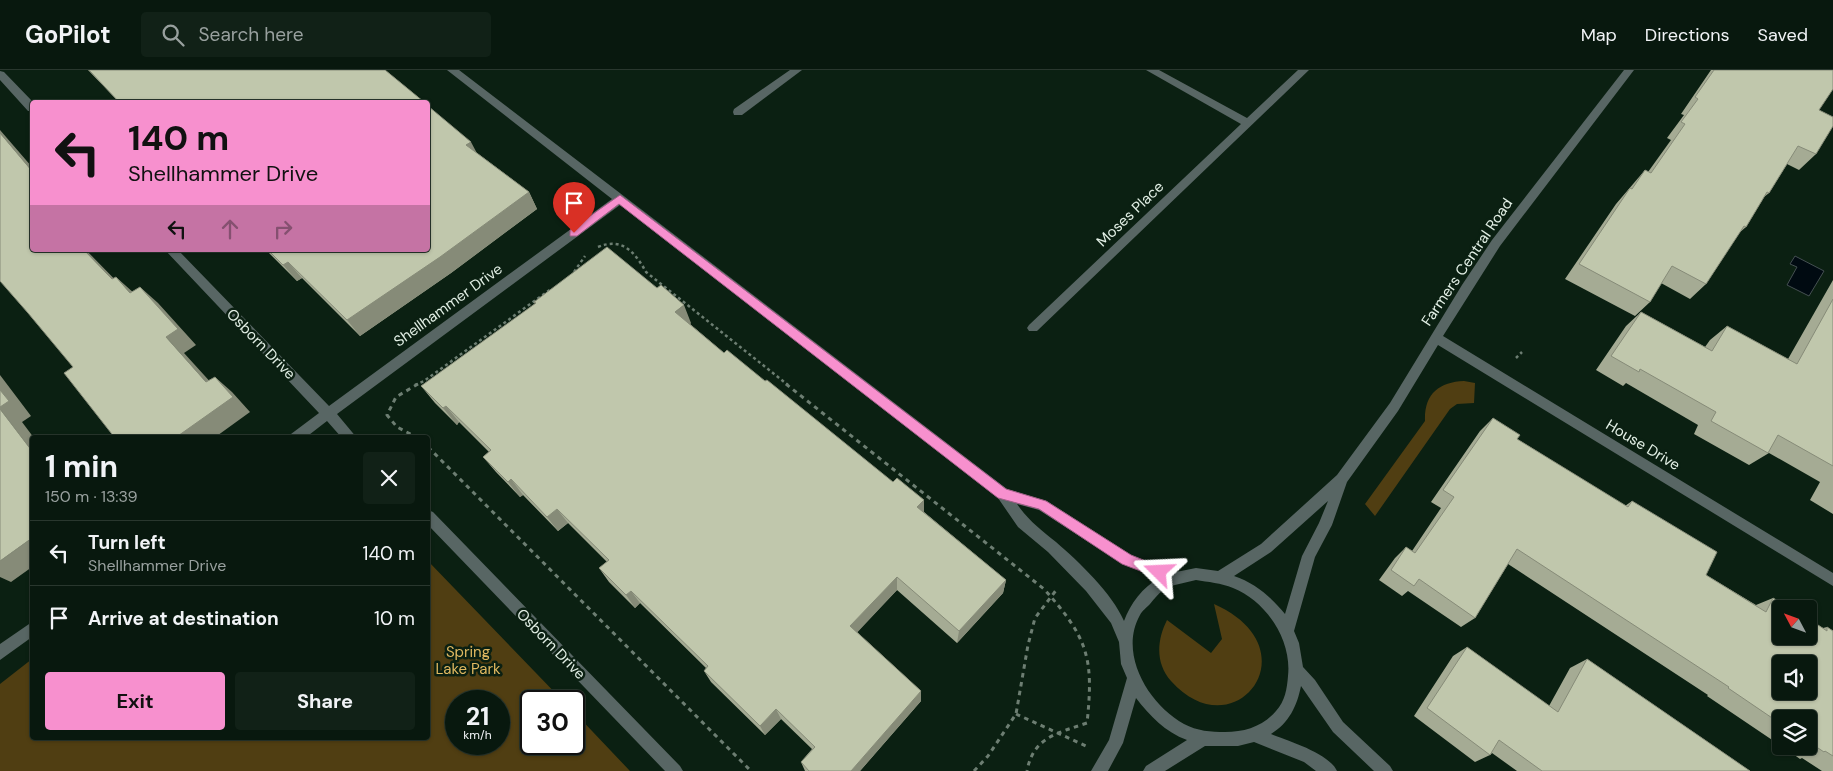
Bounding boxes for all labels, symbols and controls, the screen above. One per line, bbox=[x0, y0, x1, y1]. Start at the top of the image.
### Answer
search box bbox=[141, 12, 491, 57]
text: GoPilot bbox=[25, 19, 111, 50]
icon: search bbox=[159, 21, 187, 49]
text: Search here bbox=[199, 22, 303, 47]
text: Map bbox=[1581, 23, 1617, 47]
text: Directions bbox=[1645, 23, 1730, 47]
text: Saved bbox=[1758, 23, 1808, 47]
text: 140 m bbox=[128, 115, 229, 161]
icon: left bbox=[45, 120, 110, 185]
text: Shellhammer Drive bbox=[128, 159, 318, 188]
street label: Moses Place bbox=[1092, 177, 1168, 251]
pin bbox=[553, 182, 595, 233]
icon: arrive bbox=[560, 189, 588, 217]
street label: Farmers Central Road bbox=[1417, 194, 1517, 330]
icon: left bbox=[163, 215, 191, 243]
icon: ahead bbox=[216, 215, 244, 243]
icon: right bbox=[269, 215, 297, 243]
street label: Shellhammer Drive bbox=[390, 259, 506, 351]
street label: Osborn Drive bbox=[222, 304, 300, 384]
street label: House Drive bbox=[1602, 415, 1684, 475]
text: 1 min bbox=[45, 447, 118, 486]
button: close bbox=[363, 452, 415, 504]
text: 150 m · 13:39 bbox=[45, 486, 138, 507]
text: Turn left bbox=[88, 530, 166, 555]
icon: left bbox=[45, 539, 73, 567]
text: 140 m bbox=[363, 541, 415, 566]
position arrow bbox=[1132, 545, 1184, 597]
text: Shellhammer Drive bbox=[88, 555, 226, 576]
north arrow bbox=[1772, 600, 1818, 645]
map controls bbox=[1772, 600, 1817, 755]
icon: arrive bbox=[45, 604, 73, 632]
street label: Osborn Drive bbox=[512, 604, 590, 684]
text: Arrive at destination bbox=[88, 606, 279, 631]
text: 10 m bbox=[374, 606, 415, 631]
park label: Spring Lake Park bbox=[435, 642, 501, 679]
button: sound bbox=[1772, 655, 1817, 700]
button: Exit bbox=[45, 672, 225, 730]
button: Share bbox=[235, 672, 415, 730]
speed limit sign: 30 bbox=[520, 690, 585, 755]
text: 21 bbox=[466, 700, 489, 733]
button: layers bbox=[1772, 710, 1817, 755]
text: km/h bbox=[463, 727, 492, 743]

